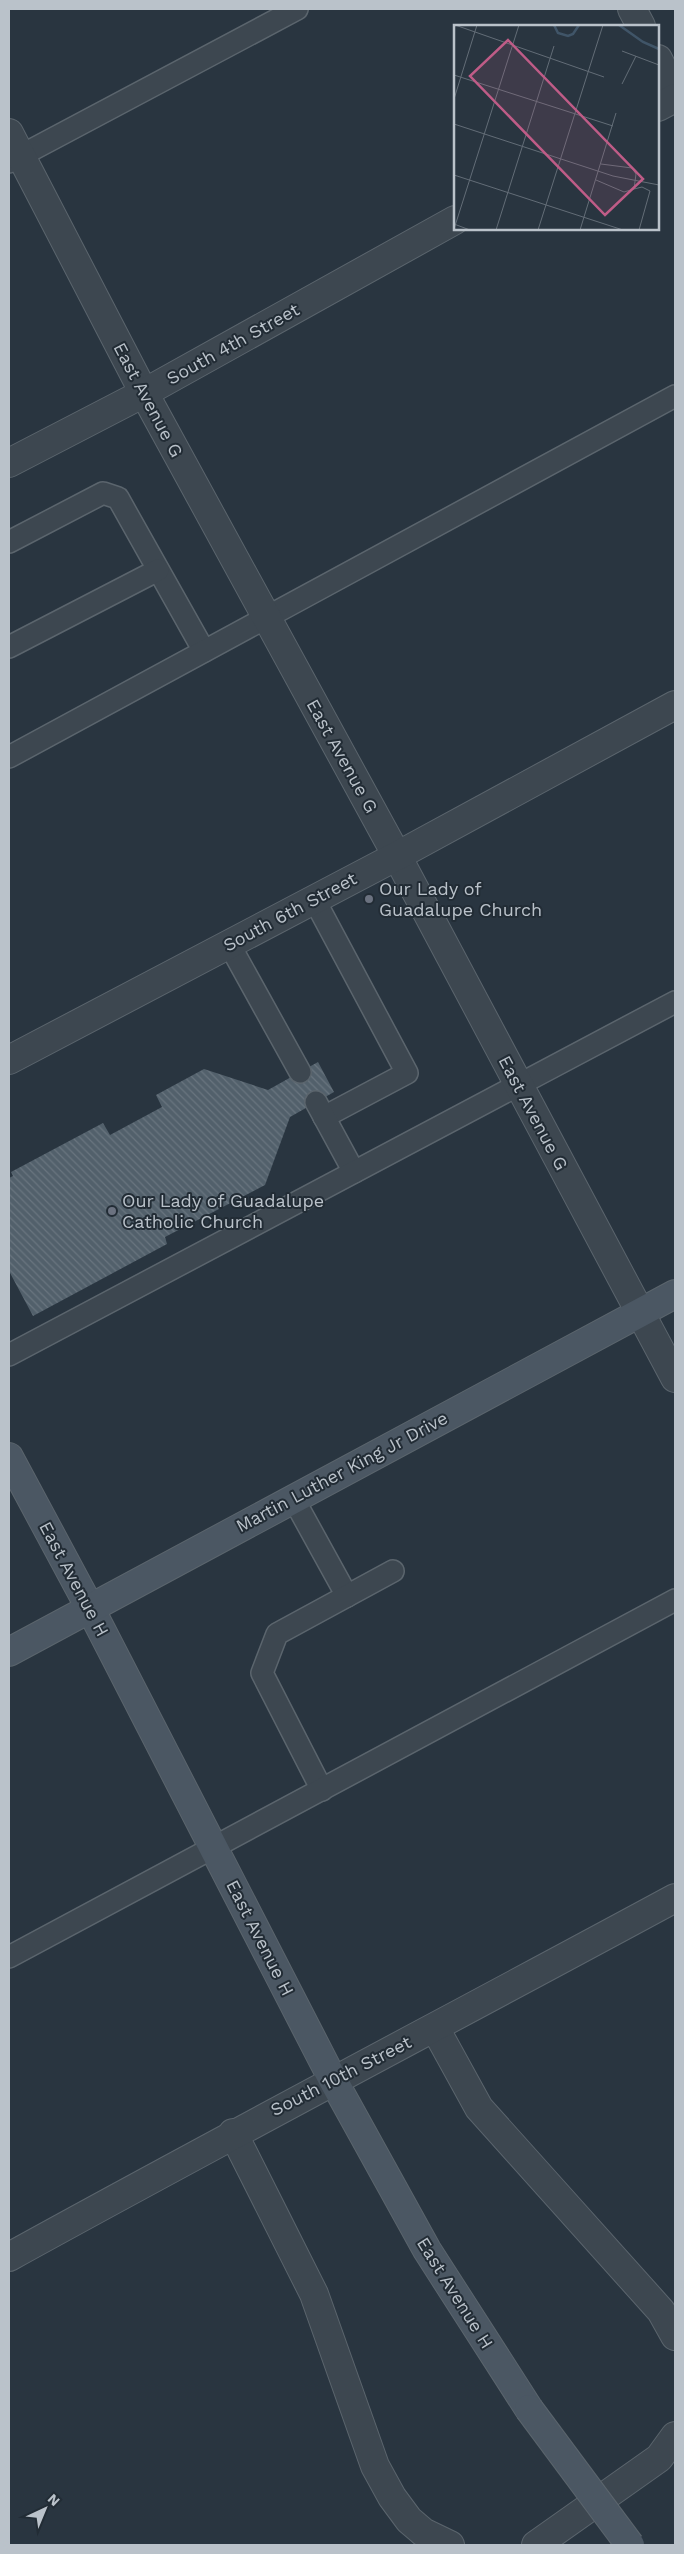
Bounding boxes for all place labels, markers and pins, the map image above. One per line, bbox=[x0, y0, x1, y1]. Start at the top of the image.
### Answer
place label: Our Lady of Guadalupe Church bbox=[379, 878, 542, 920]
marker: Our Lady of Guadalupe Church bbox=[363, 893, 375, 905]
place label: Our Lady of Guadalupe Catholic Church bbox=[122, 1190, 324, 1232]
marker: Our Lady of Guadalupe Catholic Church bbox=[106, 1205, 118, 1217]

